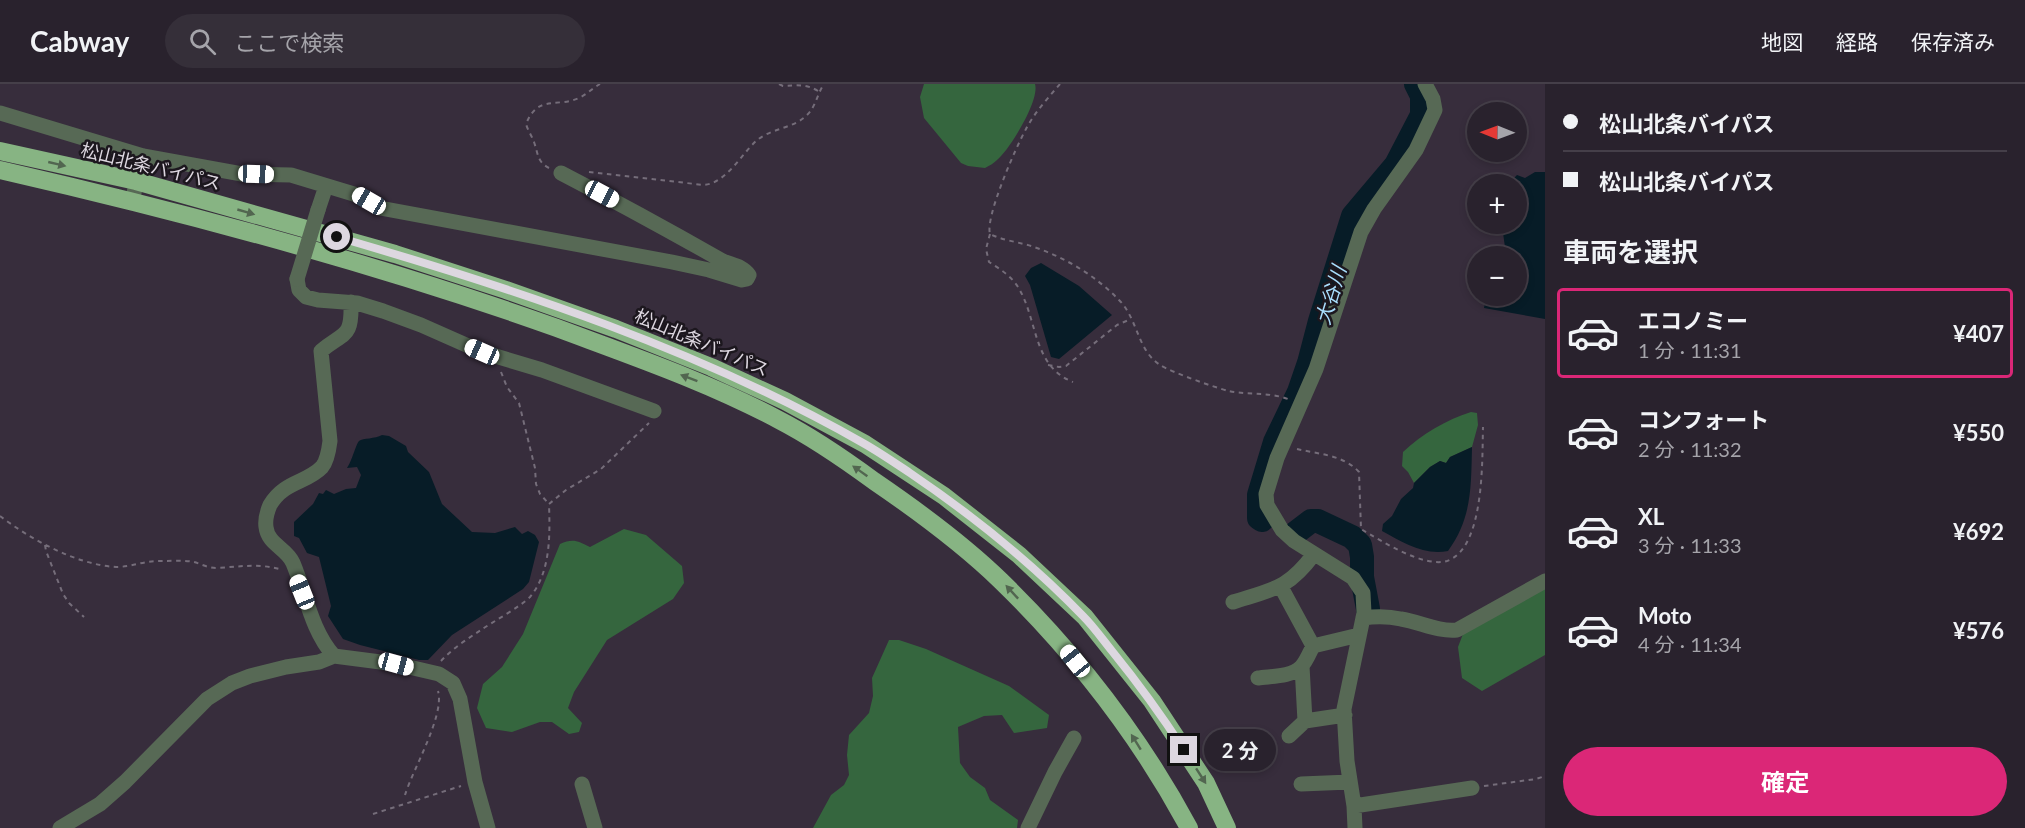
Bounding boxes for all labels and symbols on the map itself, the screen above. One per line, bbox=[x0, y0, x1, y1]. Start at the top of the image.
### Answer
north arrow bbox=[1467, 102, 1527, 162]
street label: 松山北条バイパス bbox=[79, 138, 223, 194]
one-way arrow bbox=[48, 159, 66, 169]
car bbox=[238, 164, 274, 184]
car bbox=[582, 178, 622, 210]
car bbox=[349, 184, 389, 218]
one-way arrow bbox=[237, 208, 255, 217]
route start bbox=[323, 223, 350, 250]
water label: 大谷川 bbox=[1310, 261, 1351, 327]
street label: 松山北条バイパス bbox=[632, 304, 772, 380]
car bbox=[462, 336, 502, 368]
one-way arrow bbox=[680, 373, 698, 382]
one-way arrow bbox=[853, 465, 869, 477]
car bbox=[287, 572, 317, 612]
one-way arrow bbox=[1005, 585, 1019, 600]
car bbox=[1057, 641, 1093, 681]
car bbox=[376, 651, 416, 677]
callout: 2 分 bbox=[1205, 729, 1277, 771]
one-way arrow bbox=[1131, 734, 1142, 750]
route end bbox=[1170, 736, 1197, 763]
one-way arrow bbox=[1195, 768, 1206, 784]

